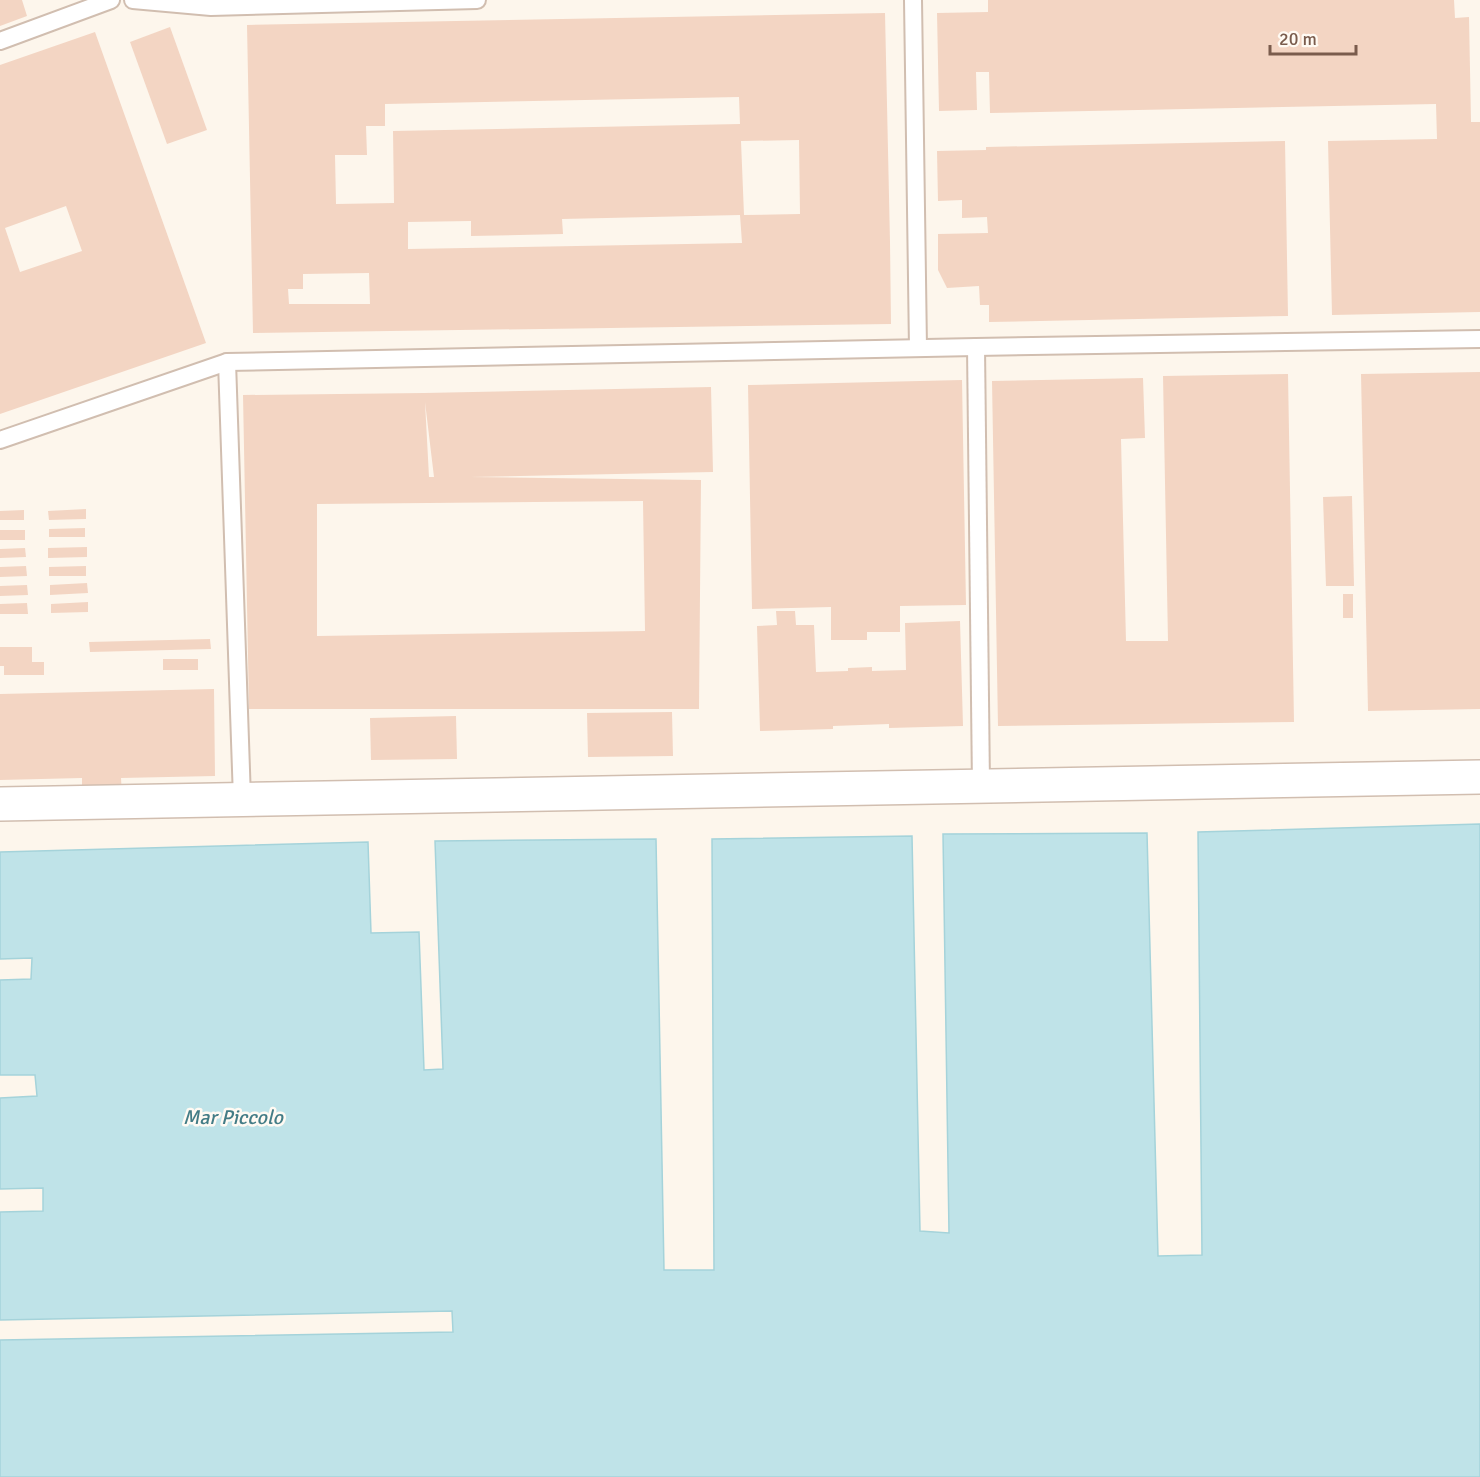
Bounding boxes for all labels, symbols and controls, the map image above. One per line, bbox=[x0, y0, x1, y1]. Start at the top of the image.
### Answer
scale bar bbox=[1270, 18, 1356, 56]
text: 20 m bbox=[1279, 28, 1317, 50]
water label: Mar Piccolo bbox=[183, 1105, 285, 1130]

